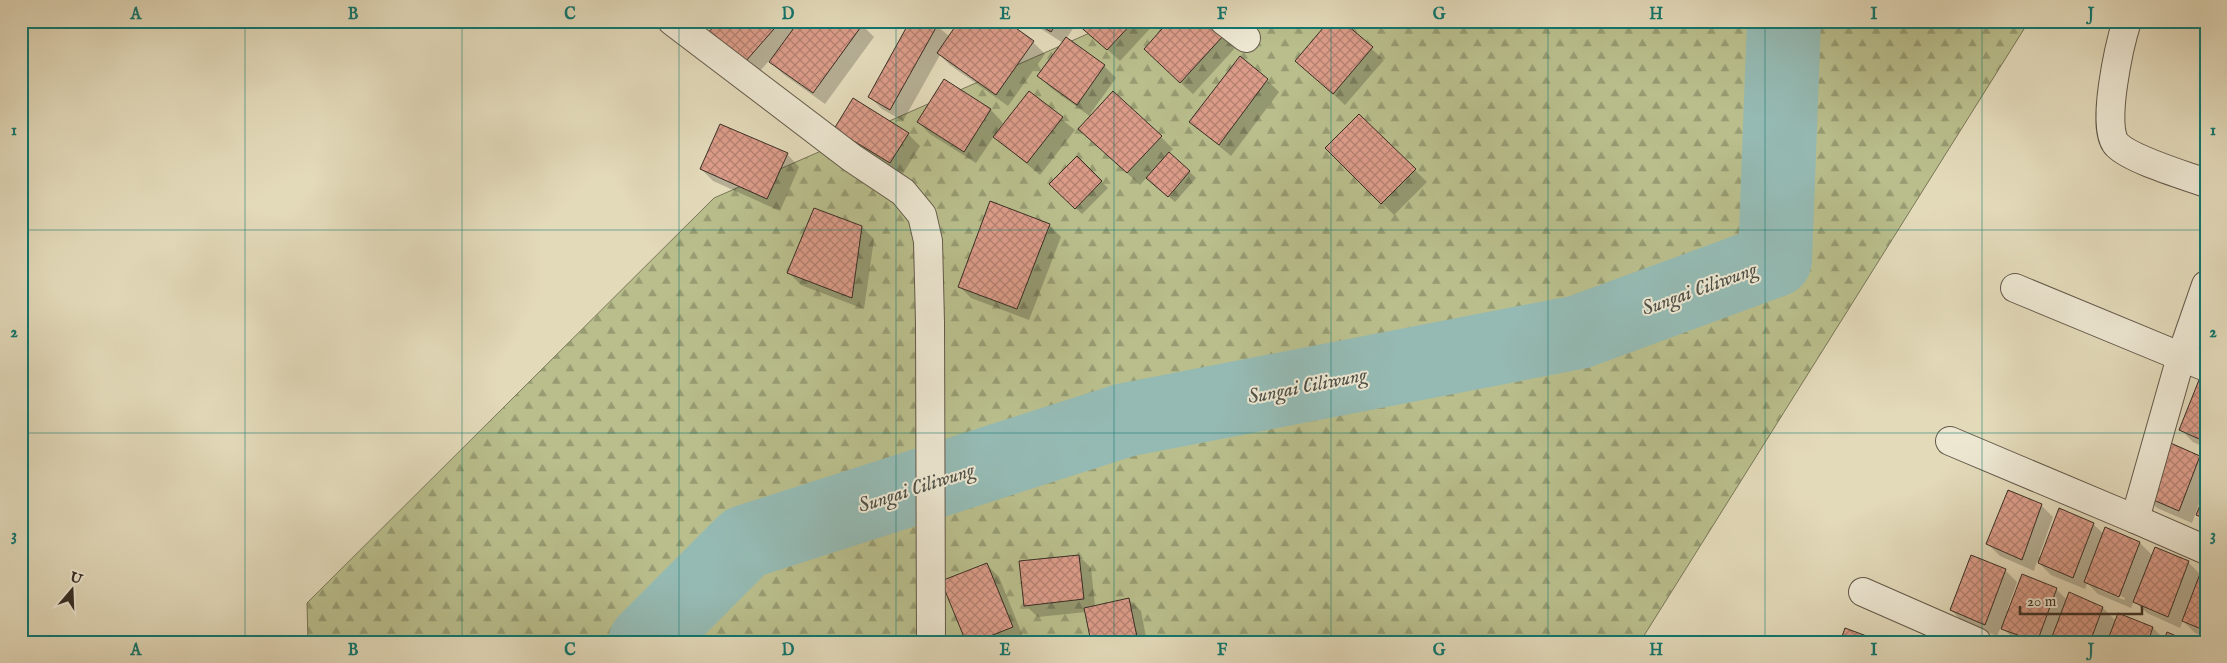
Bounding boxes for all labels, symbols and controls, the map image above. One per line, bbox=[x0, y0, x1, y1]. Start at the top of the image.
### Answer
text: A bbox=[130, 5, 143, 25]
text: B bbox=[348, 5, 359, 25]
text: C bbox=[564, 5, 576, 25]
text: D bbox=[782, 5, 795, 25]
text: E bbox=[999, 5, 1011, 25]
text: F bbox=[1217, 5, 1228, 25]
text: G bbox=[1433, 5, 1446, 25]
text: H bbox=[1649, 5, 1663, 25]
text: I bbox=[1871, 5, 1878, 25]
text: J bbox=[2086, 5, 2095, 25]
text: 1 bbox=[11, 121, 17, 141]
text: 1 bbox=[2210, 121, 2216, 141]
water label: Sungai Ciliwung bbox=[1639, 257, 1762, 323]
text: 2 bbox=[10, 323, 18, 343]
text: 2 bbox=[2209, 323, 2217, 343]
water label: Sungai Ciliwung bbox=[1246, 362, 1370, 411]
water label: Sungai Ciliwung bbox=[855, 457, 979, 520]
text: 3 bbox=[11, 526, 17, 546]
text: 3 bbox=[2210, 526, 2216, 546]
north arrow bbox=[48, 566, 98, 616]
text: U bbox=[66, 568, 86, 589]
scale bar bbox=[2020, 583, 2142, 615]
text: 20 m bbox=[2027, 592, 2057, 611]
text: A bbox=[130, 641, 143, 661]
text: B bbox=[348, 641, 359, 661]
text: C bbox=[564, 641, 576, 661]
text: D bbox=[782, 641, 795, 661]
text: E bbox=[999, 641, 1011, 661]
text: F bbox=[1217, 641, 1228, 661]
text: G bbox=[1433, 641, 1446, 661]
text: H bbox=[1649, 641, 1663, 661]
text: I bbox=[1871, 641, 1878, 661]
text: J bbox=[2086, 641, 2095, 661]

